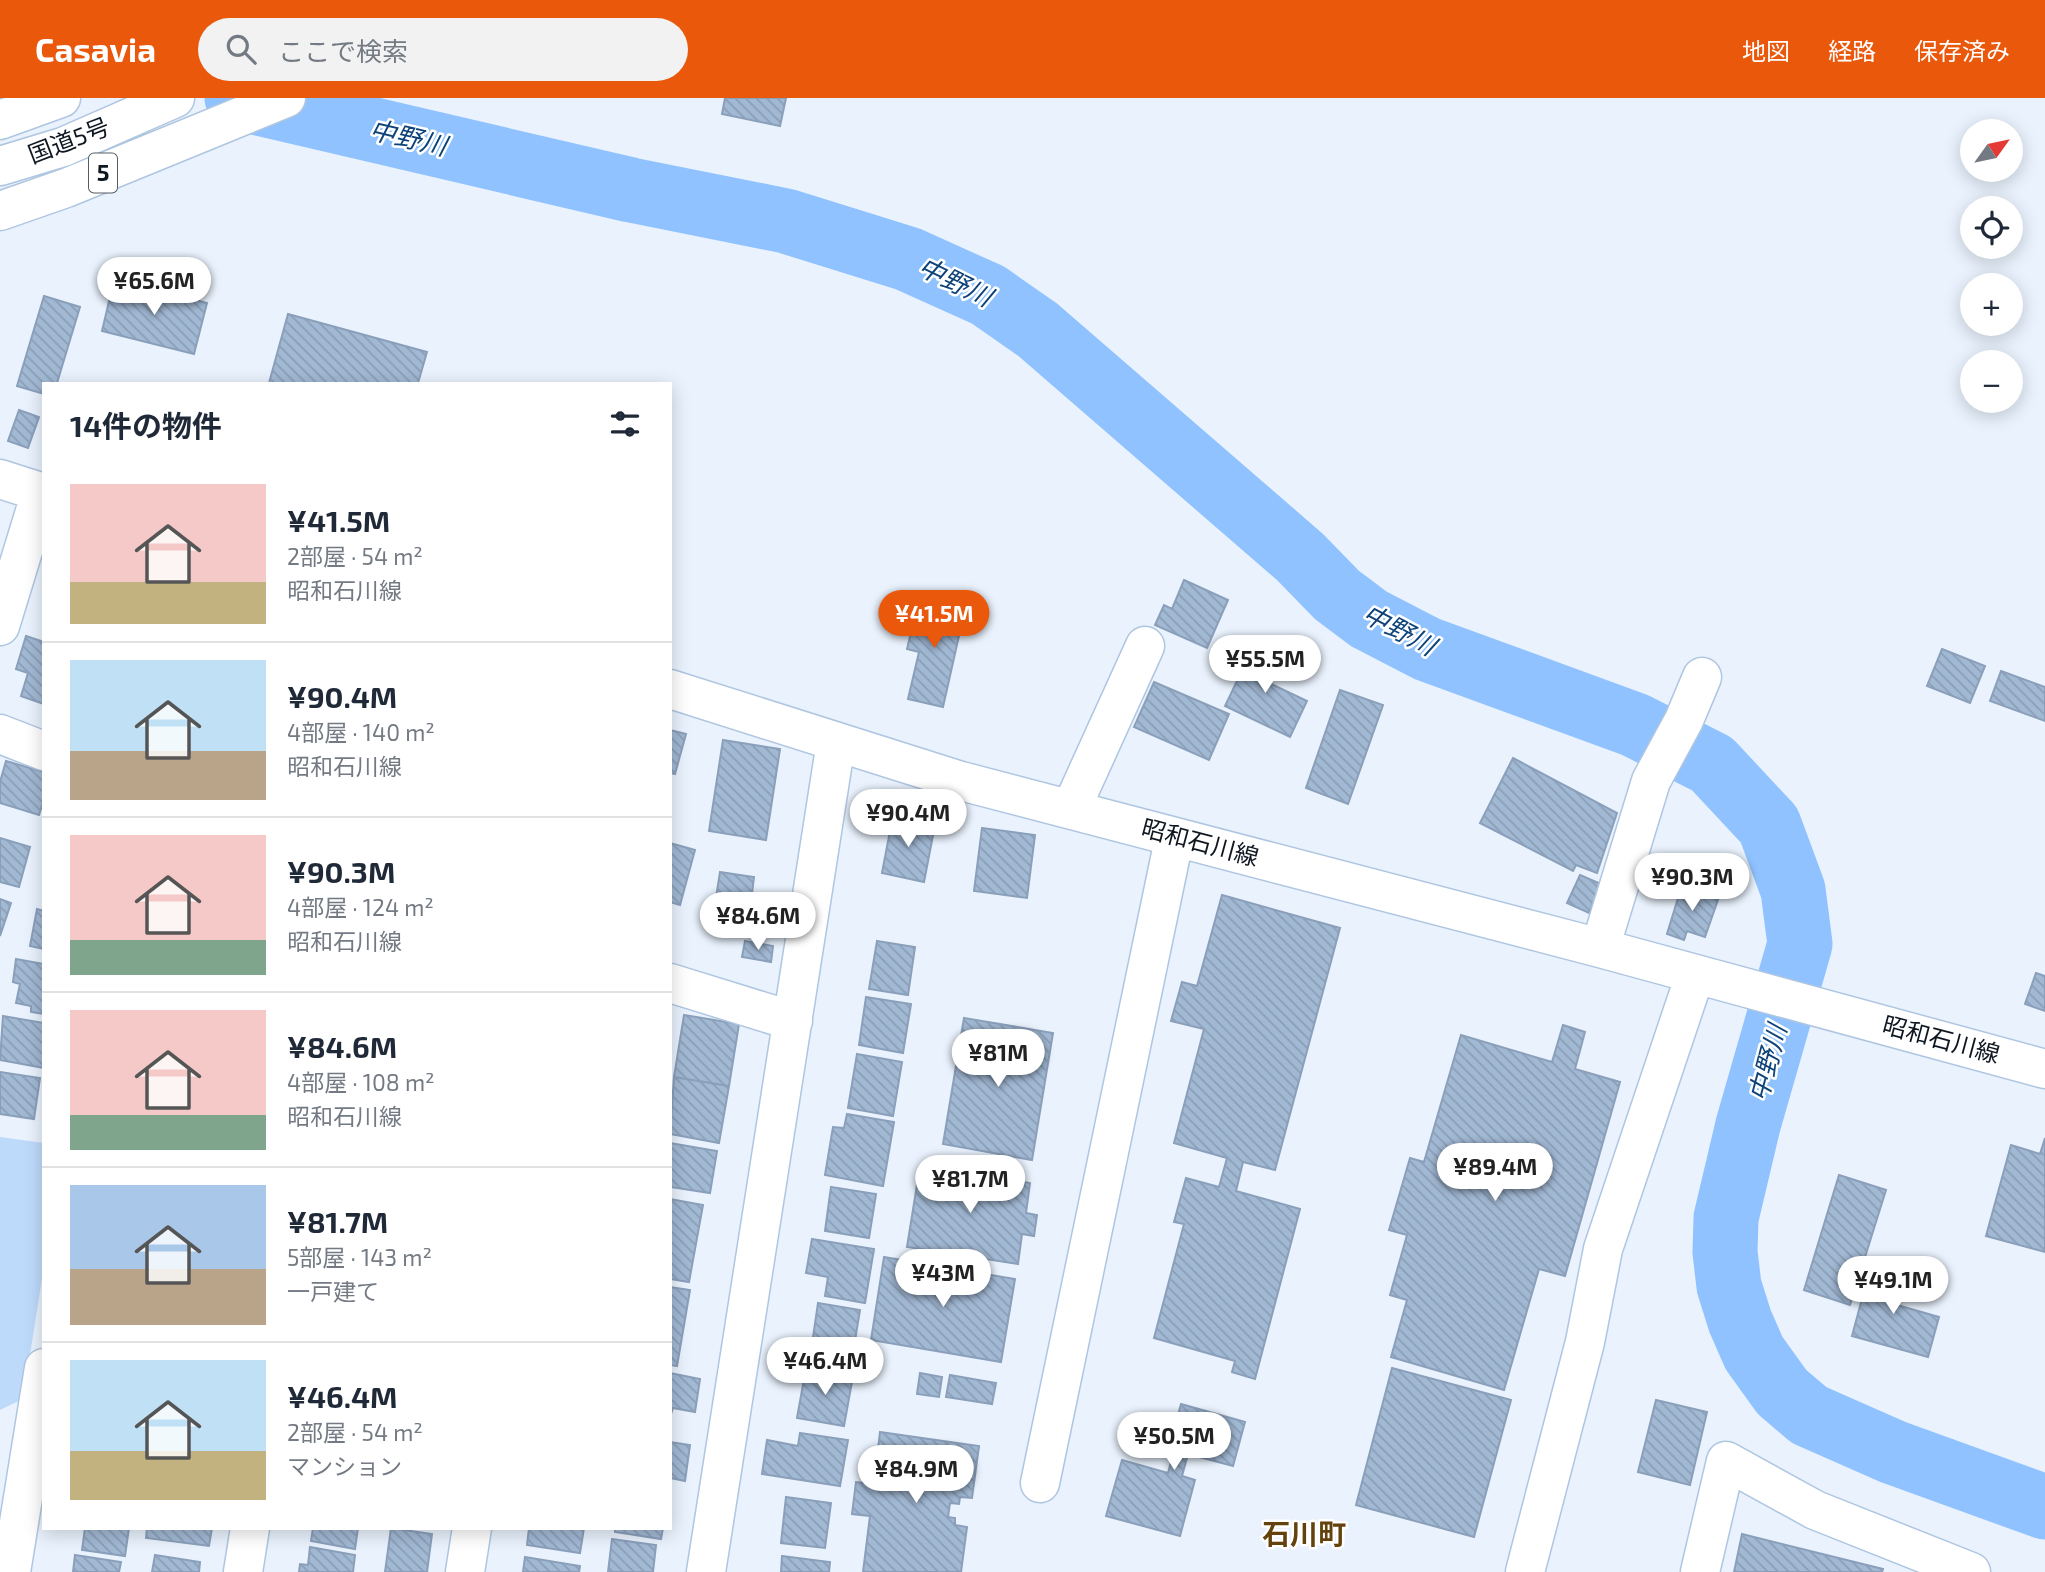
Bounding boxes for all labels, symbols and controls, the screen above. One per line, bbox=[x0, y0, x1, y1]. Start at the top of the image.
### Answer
search box bbox=[198, 18, 688, 81]
text: Casavia bbox=[35, 29, 156, 69]
icon: search bbox=[222, 30, 260, 68]
text: ここで検索 bbox=[278, 35, 408, 66]
text: 地図 bbox=[1742, 36, 1790, 65]
text: 経路 bbox=[1828, 36, 1876, 65]
text: 保存済み bbox=[1914, 36, 2010, 65]
street label: 国道5号 bbox=[24, 111, 113, 168]
water label: 中野川 bbox=[367, 113, 453, 161]
north arrow bbox=[1960, 119, 2023, 182]
map controls bbox=[1960, 119, 2023, 413]
road number: 5 bbox=[89, 153, 117, 192]
button: locate bbox=[1960, 196, 2023, 259]
water label: 中野川 bbox=[914, 250, 1000, 313]
pin: ¥65.6M bbox=[97, 258, 211, 317]
text: ¥65.6M bbox=[113, 266, 195, 294]
button: + bbox=[1960, 273, 2023, 336]
button: − bbox=[1960, 350, 2023, 413]
icon: filters bbox=[606, 405, 644, 443]
text: 14件の物件 bbox=[70, 407, 222, 443]
text: ¥41.5M bbox=[287, 502, 390, 538]
icon: home bbox=[126, 512, 210, 596]
text: 2部屋 · 54 m² bbox=[287, 542, 423, 570]
text: 昭和石川線 bbox=[287, 576, 402, 604]
pin: ¥41.5M bbox=[877, 590, 991, 650]
water label: 中野川 bbox=[1358, 597, 1444, 662]
text: ¥41.5M bbox=[894, 599, 974, 627]
pin: ¥55.5M bbox=[1208, 636, 1322, 695]
text: ¥55.5M bbox=[1225, 644, 1305, 672]
text: ¥90.4M bbox=[287, 678, 397, 714]
icon: home bbox=[126, 688, 210, 772]
text: 4部屋 · 140 m² bbox=[287, 718, 435, 746]
text: 昭和石川線 bbox=[287, 752, 402, 780]
pin: ¥90.4M bbox=[851, 790, 965, 849]
text: ¥90.4M bbox=[866, 798, 950, 826]
street label: 昭和石川線 bbox=[1139, 812, 1262, 871]
text: ¥90.3M bbox=[287, 853, 395, 889]
pin: ¥90.3M bbox=[1635, 854, 1749, 913]
text: ¥90.3M bbox=[1650, 862, 1734, 890]
icon: home bbox=[126, 863, 210, 947]
pin: ¥84.6M bbox=[701, 892, 815, 952]
text: 4部屋 · 124 m² bbox=[287, 893, 434, 921]
text: ¥84.6M bbox=[716, 901, 800, 929]
text: 昭和石川線 bbox=[287, 927, 402, 955]
street label: 昭和石川線 bbox=[1880, 1009, 2003, 1068]
water label: 中野川 bbox=[1741, 1018, 1792, 1104]
text: ¥84.6M bbox=[287, 1028, 397, 1064]
pin: ¥81M bbox=[957, 1030, 1039, 1089]
icon: home bbox=[126, 1038, 210, 1122]
text: ¥81M bbox=[968, 1038, 1028, 1066]
text: 4部屋 · 108 m² bbox=[287, 1068, 435, 1096]
text: 昭和石川線 bbox=[287, 1102, 402, 1130]
pin: ¥89.4M bbox=[1438, 1144, 1552, 1203]
text: ¥89.4M bbox=[1453, 1152, 1537, 1180]
pin: ¥81.7M bbox=[913, 1156, 1027, 1215]
text: ¥81.7M bbox=[931, 1164, 1009, 1192]
text: ¥81.7M bbox=[287, 1203, 388, 1239]
icon: home bbox=[126, 1213, 210, 1297]
text: 5部屋 · 143 m² bbox=[287, 1243, 432, 1271]
pin: ¥43M bbox=[902, 1250, 984, 1309]
pin: ¥49.1M bbox=[1836, 1256, 1950, 1316]
text: ¥43M bbox=[911, 1258, 975, 1286]
text: ¥49.1M bbox=[1853, 1265, 1933, 1293]
text: 一戸建て bbox=[287, 1277, 379, 1305]
pin: ¥46.4M bbox=[768, 1338, 882, 1397]
text: ¥46.4M bbox=[783, 1346, 867, 1374]
text: ¥46.4M bbox=[287, 1378, 397, 1414]
icon: home bbox=[126, 1388, 210, 1472]
pin: ¥50.5M bbox=[1117, 1412, 1231, 1472]
text: 2部屋 · 54 m² bbox=[287, 1418, 423, 1446]
text: ¥50.5M bbox=[1133, 1421, 1215, 1449]
pin: ¥84.9M bbox=[859, 1446, 973, 1505]
text: マンション bbox=[287, 1452, 402, 1480]
text: ¥84.9M bbox=[874, 1454, 958, 1482]
district label: 石川町 bbox=[1262, 1516, 1346, 1550]

